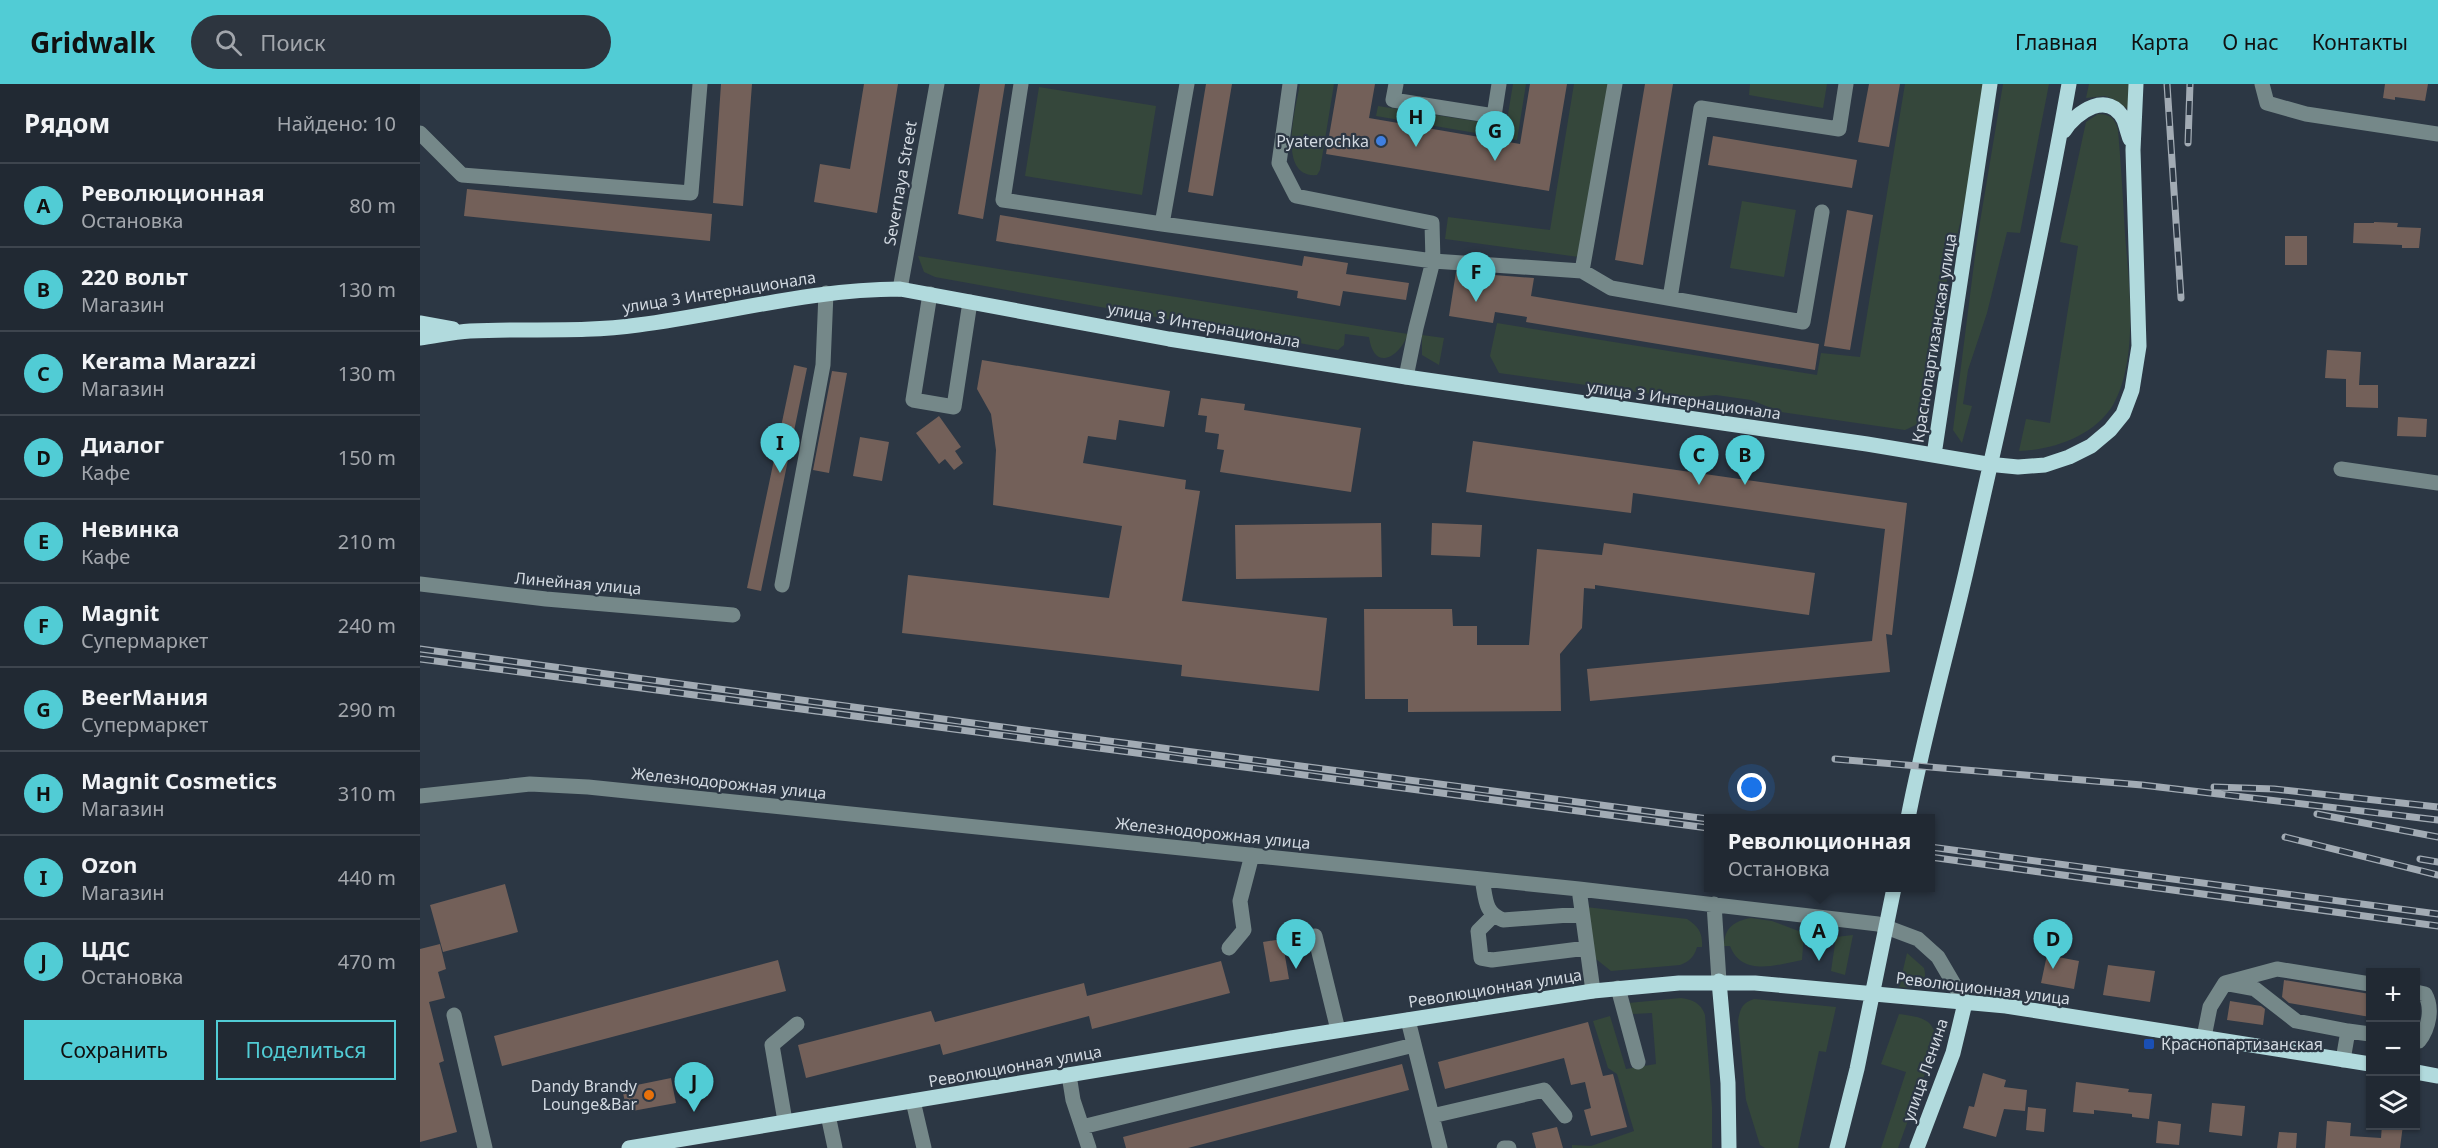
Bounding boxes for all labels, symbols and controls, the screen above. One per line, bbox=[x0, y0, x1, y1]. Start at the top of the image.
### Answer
search box bbox=[191, 15, 611, 69]
text: Gridwalk bbox=[30, 23, 155, 61]
icon: search bbox=[212, 26, 245, 59]
text: Поиск bbox=[260, 27, 326, 57]
text: Главная bbox=[2015, 28, 2098, 56]
text: Карта bbox=[2131, 28, 2189, 56]
text: О нас bbox=[2222, 28, 2279, 56]
text: Контакты bbox=[2312, 28, 2408, 56]
pin: H bbox=[1396, 98, 1436, 147]
text: Рядом bbox=[24, 105, 110, 141]
text: Найдено: 10 bbox=[277, 110, 396, 137]
pin: G bbox=[1476, 112, 1514, 161]
street label: Severnaya Street bbox=[878, 119, 922, 247]
place label: Pyaterochka bbox=[1276, 130, 1369, 152]
marker: Pyaterochka bbox=[1374, 134, 1388, 148]
text: Революционная bbox=[81, 177, 265, 207]
text: A bbox=[37, 192, 50, 219]
text: 80 m bbox=[349, 192, 396, 219]
text: Остановка bbox=[81, 207, 183, 234]
street label: Краснопартизанская улица bbox=[1907, 232, 1961, 444]
pin: F bbox=[1456, 252, 1496, 302]
text: 220 вольт bbox=[81, 261, 188, 291]
street label: улица 3 Интернационала bbox=[621, 266, 817, 318]
text: B bbox=[37, 276, 50, 303]
text: 130 m bbox=[338, 276, 396, 303]
text: Магазин bbox=[81, 291, 165, 318]
street label: улица 3 Интернационала bbox=[1106, 297, 1302, 353]
text: Kerama Marazzi bbox=[81, 345, 256, 375]
text: C bbox=[37, 360, 50, 387]
text: 130 m bbox=[338, 360, 396, 387]
text: Магазин bbox=[81, 375, 165, 402]
street label: улица 3 Интернационала bbox=[1586, 375, 1782, 425]
pin: I bbox=[760, 424, 800, 473]
text: Диалог bbox=[81, 429, 164, 459]
pin: C bbox=[1680, 436, 1718, 485]
pin: B bbox=[1726, 436, 1764, 485]
text: D bbox=[36, 444, 51, 471]
text: 150 m bbox=[338, 444, 396, 471]
text: Кафе bbox=[81, 459, 130, 486]
text: Невинка bbox=[81, 513, 179, 543]
text: E bbox=[38, 528, 49, 555]
text: 210 m bbox=[338, 528, 396, 555]
text: Кафе bbox=[81, 543, 130, 570]
street label: Линейная улица bbox=[514, 567, 642, 599]
text: Magnit bbox=[81, 597, 159, 627]
text: F bbox=[38, 612, 49, 639]
text: 240 m bbox=[338, 612, 396, 639]
text: Супермаркет bbox=[81, 627, 208, 654]
text: BeerМания bbox=[81, 681, 208, 711]
text: G bbox=[36, 696, 51, 723]
text: 290 m bbox=[338, 696, 396, 723]
text: Супермаркет bbox=[81, 711, 208, 738]
street label: Железнодорожная улица bbox=[630, 762, 828, 804]
text: Magnit Cosmetics bbox=[81, 765, 277, 795]
your location bbox=[1737, 773, 1766, 802]
text: H bbox=[36, 780, 51, 807]
text: 310 m bbox=[338, 780, 396, 807]
text: Магазин bbox=[81, 795, 165, 822]
street label: Железнодорожная улица bbox=[1114, 812, 1312, 854]
popup bbox=[1704, 814, 1935, 892]
text: Революционная bbox=[1728, 825, 1911, 855]
text: Ozon bbox=[81, 849, 137, 879]
text: Остановка bbox=[1728, 855, 1830, 882]
text: I bbox=[40, 864, 47, 891]
text: 440 m bbox=[338, 864, 396, 891]
text: Магазин bbox=[81, 879, 165, 906]
pin: A bbox=[1800, 912, 1838, 961]
pin: E bbox=[1276, 920, 1316, 969]
pin: D bbox=[2034, 920, 2072, 969]
text: ЦДС bbox=[81, 933, 130, 963]
text: J bbox=[40, 948, 47, 975]
text: 470 m bbox=[338, 948, 396, 975]
text: Остановка bbox=[81, 963, 183, 990]
street label: Революционная улица bbox=[1407, 963, 1583, 1013]
street label: Революционная улица bbox=[1895, 966, 2071, 1010]
map controls bbox=[2366, 968, 2420, 1130]
button: + bbox=[2366, 968, 2420, 1022]
street label: улица Ленина bbox=[1897, 1015, 1953, 1125]
button: Сохранить bbox=[24, 1020, 204, 1080]
button: Поделиться bbox=[216, 1020, 396, 1080]
button: − bbox=[2366, 1022, 2420, 1076]
place label: Краснопартизанская bbox=[2161, 1033, 2323, 1055]
marker: Краснопартизанская bbox=[2142, 1037, 2156, 1051]
street label: Революционная улица bbox=[927, 1040, 1103, 1092]
pin: J bbox=[674, 1062, 714, 1112]
place label: Dandy Brandy Lounge&Bar bbox=[531, 1075, 638, 1115]
button: layers bbox=[2366, 1076, 2420, 1130]
marker: Dandy Brandy Lounge&Bar bbox=[642, 1088, 656, 1102]

